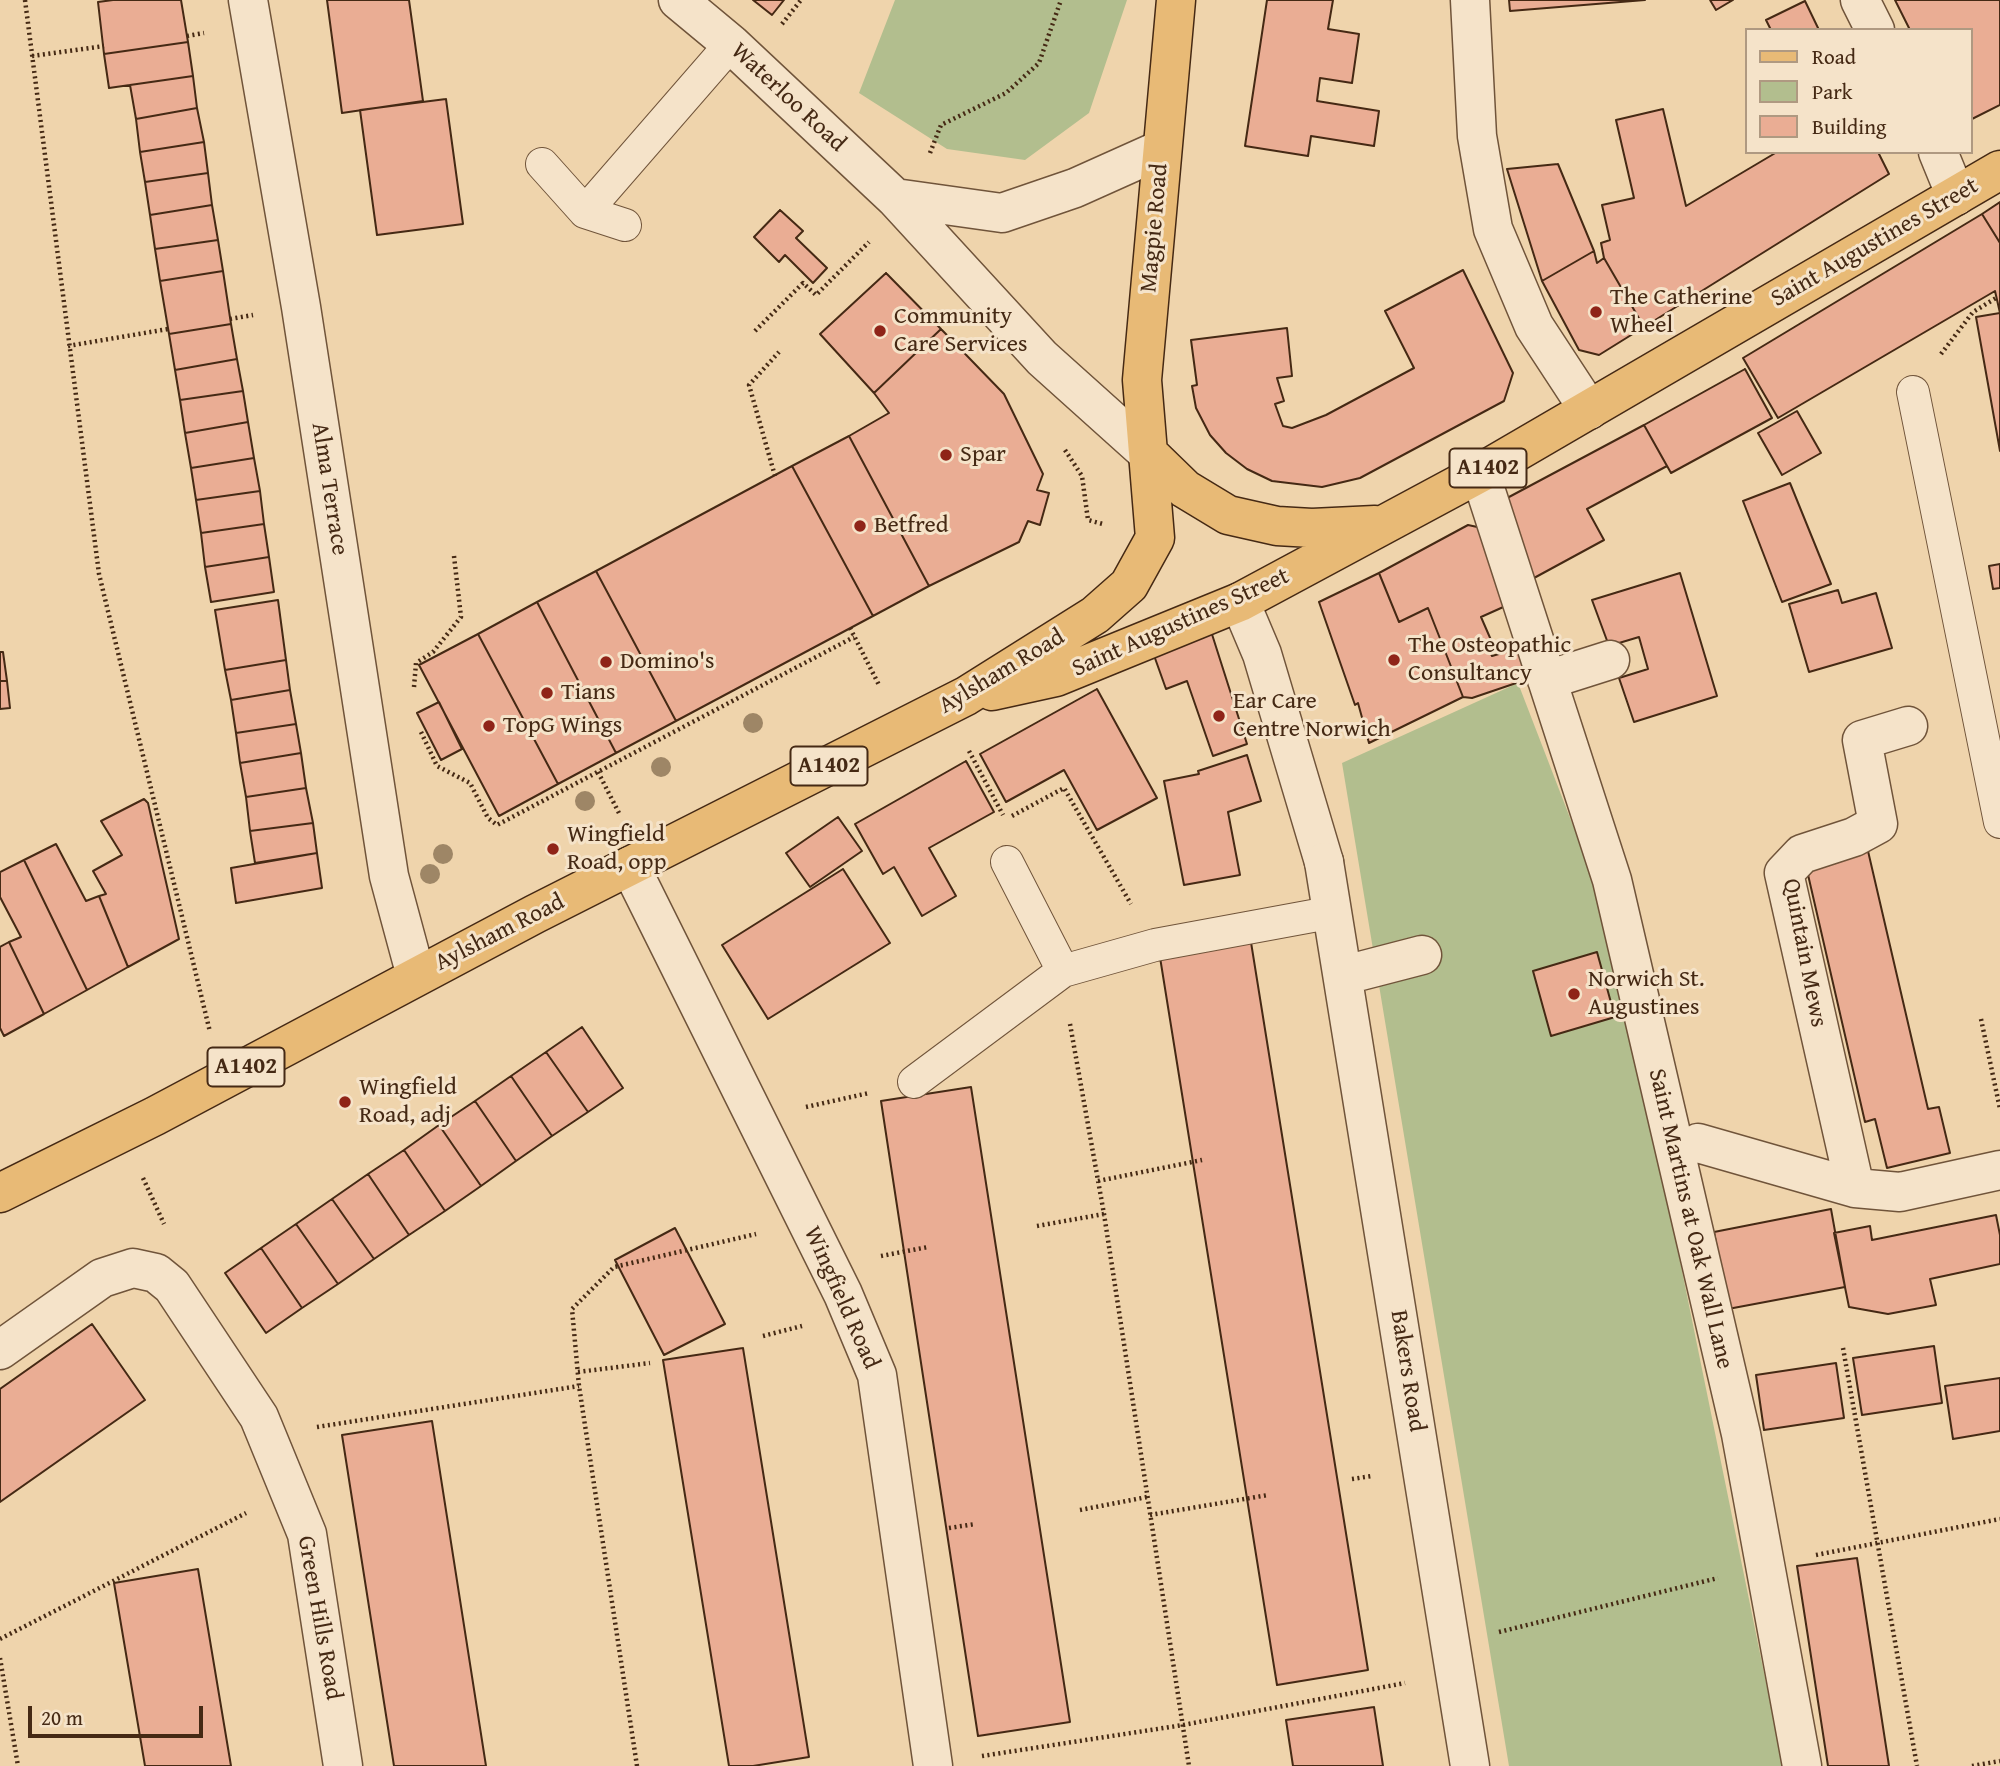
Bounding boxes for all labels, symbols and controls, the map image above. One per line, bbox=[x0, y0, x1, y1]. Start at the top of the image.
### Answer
legend bbox=[1744, 28, 1972, 154]
street label: Waterloo Road bbox=[724, 37, 852, 159]
text: Road bbox=[1812, 41, 1856, 72]
text: Park bbox=[1812, 76, 1853, 107]
text: Building bbox=[1812, 111, 1886, 142]
street label: Magpie Road bbox=[1135, 162, 1175, 294]
street label: Saint Augustines Street bbox=[1766, 172, 1984, 314]
place label: The Catherine Wheel bbox=[1610, 284, 1752, 340]
place label: Community Care Services bbox=[894, 303, 1027, 359]
marker: The Catherine Wheel bbox=[1588, 304, 1604, 320]
marker: Community Care Services bbox=[872, 323, 888, 339]
street label: Alma Terrace bbox=[304, 421, 354, 557]
place label: Spar bbox=[960, 441, 1006, 469]
marker: Spar bbox=[938, 447, 954, 463]
road number: A1402 bbox=[1450, 448, 1526, 488]
place label: Betfred bbox=[874, 512, 949, 540]
marker: Betfred bbox=[852, 518, 868, 534]
street label: Saint Augustines Street bbox=[1068, 562, 1294, 684]
street label: Aylsham Road bbox=[934, 623, 1070, 721]
place label: The Osteopathic Consultancy bbox=[1408, 632, 1571, 688]
place label: Domino's bbox=[620, 648, 715, 676]
marker: The Osteopathic Consultancy bbox=[1386, 652, 1402, 668]
marker: Domino's bbox=[598, 654, 614, 670]
place label: Tians bbox=[561, 679, 616, 707]
marker: Tians bbox=[539, 685, 555, 701]
place label: Ear Care Centre Norwich bbox=[1233, 688, 1391, 744]
marker: Ear Care Centre Norwich bbox=[1211, 708, 1227, 724]
place label: TopG Wings bbox=[503, 712, 622, 740]
marker: TopG Wings bbox=[481, 718, 497, 734]
road number: A1402 bbox=[790, 746, 868, 786]
place label: Wingfield Road, opp bbox=[567, 821, 666, 877]
marker: Wingfield Road, opp bbox=[545, 841, 561, 857]
street label: Quintain Mews bbox=[1775, 876, 1833, 1030]
street label: Aylsham Road bbox=[430, 888, 570, 978]
place label: Norwich St. Augustines bbox=[1588, 966, 1705, 1022]
marker: Norwich St. Augustines bbox=[1566, 986, 1582, 1002]
road number: A1402 bbox=[208, 1048, 284, 1086]
street label: Saint Martins at Oak Wall Lane bbox=[1641, 1066, 1739, 1372]
place label: Wingfield Road, adj bbox=[359, 1074, 457, 1130]
marker: Wingfield Road, adj bbox=[337, 1094, 353, 1110]
street label: Wingfield Road bbox=[797, 1222, 885, 1374]
street label: Bakers Road bbox=[1383, 1308, 1431, 1434]
street label: Green Hills Road bbox=[290, 1534, 348, 1702]
scale bar bbox=[32, 1692, 206, 1736]
text: 20 m bbox=[41, 1702, 83, 1733]

